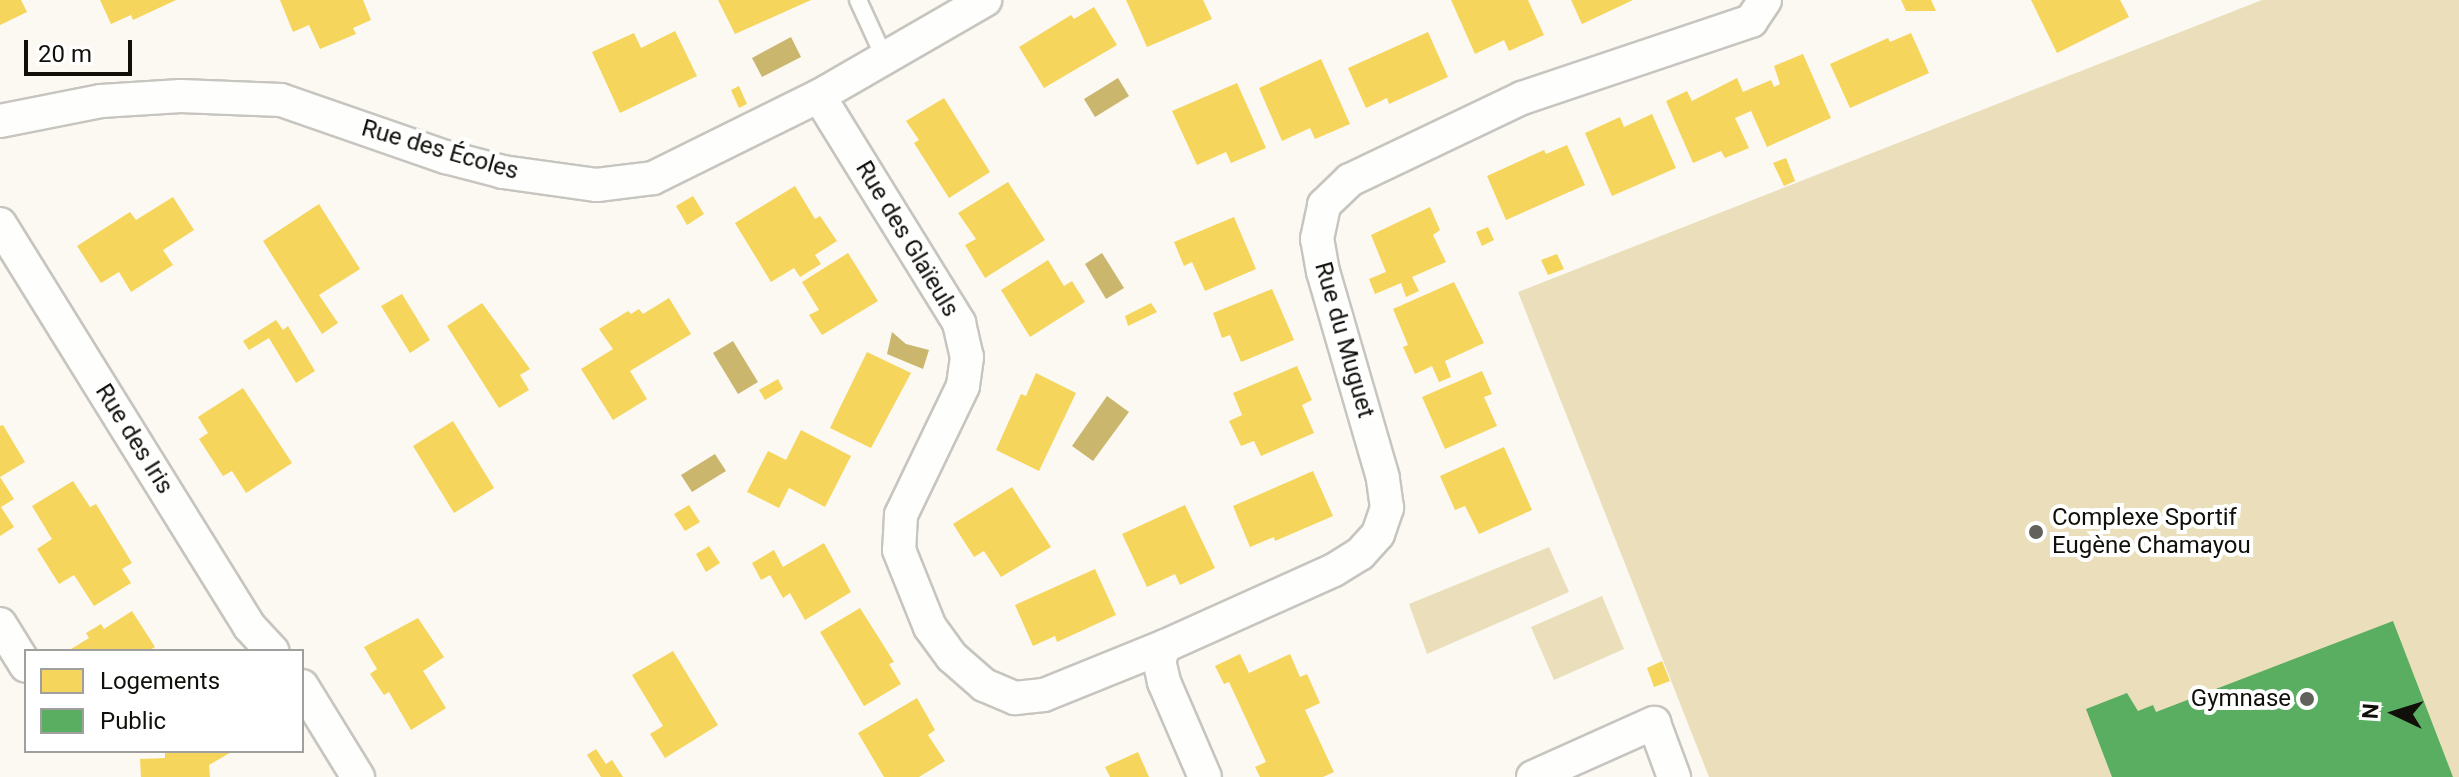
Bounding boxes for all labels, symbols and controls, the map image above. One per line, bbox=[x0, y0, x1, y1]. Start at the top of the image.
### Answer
scale bar bbox=[28, 24, 136, 74]
text: 20 m bbox=[38, 40, 92, 68]
street label: Rue des Écoles bbox=[358, 114, 522, 186]
street label: Rue des Glaïeuls bbox=[849, 156, 965, 322]
street label: Rue du Muguet bbox=[1308, 259, 1380, 421]
street label: Rue des Iris bbox=[89, 379, 179, 499]
place label: Complexe Sportif Eugène Chamayou bbox=[2052, 504, 2251, 560]
marker: Complexe Sportif Eugène Chamayou bbox=[2027, 523, 2045, 541]
legend bbox=[24, 649, 304, 753]
text: Logements bbox=[100, 667, 220, 695]
north arrow bbox=[2355, 673, 2435, 753]
place label: Gymnase bbox=[2191, 685, 2291, 713]
marker: Gymnase bbox=[2298, 690, 2316, 708]
text: N bbox=[2358, 703, 2384, 720]
text: Public bbox=[100, 707, 166, 735]

